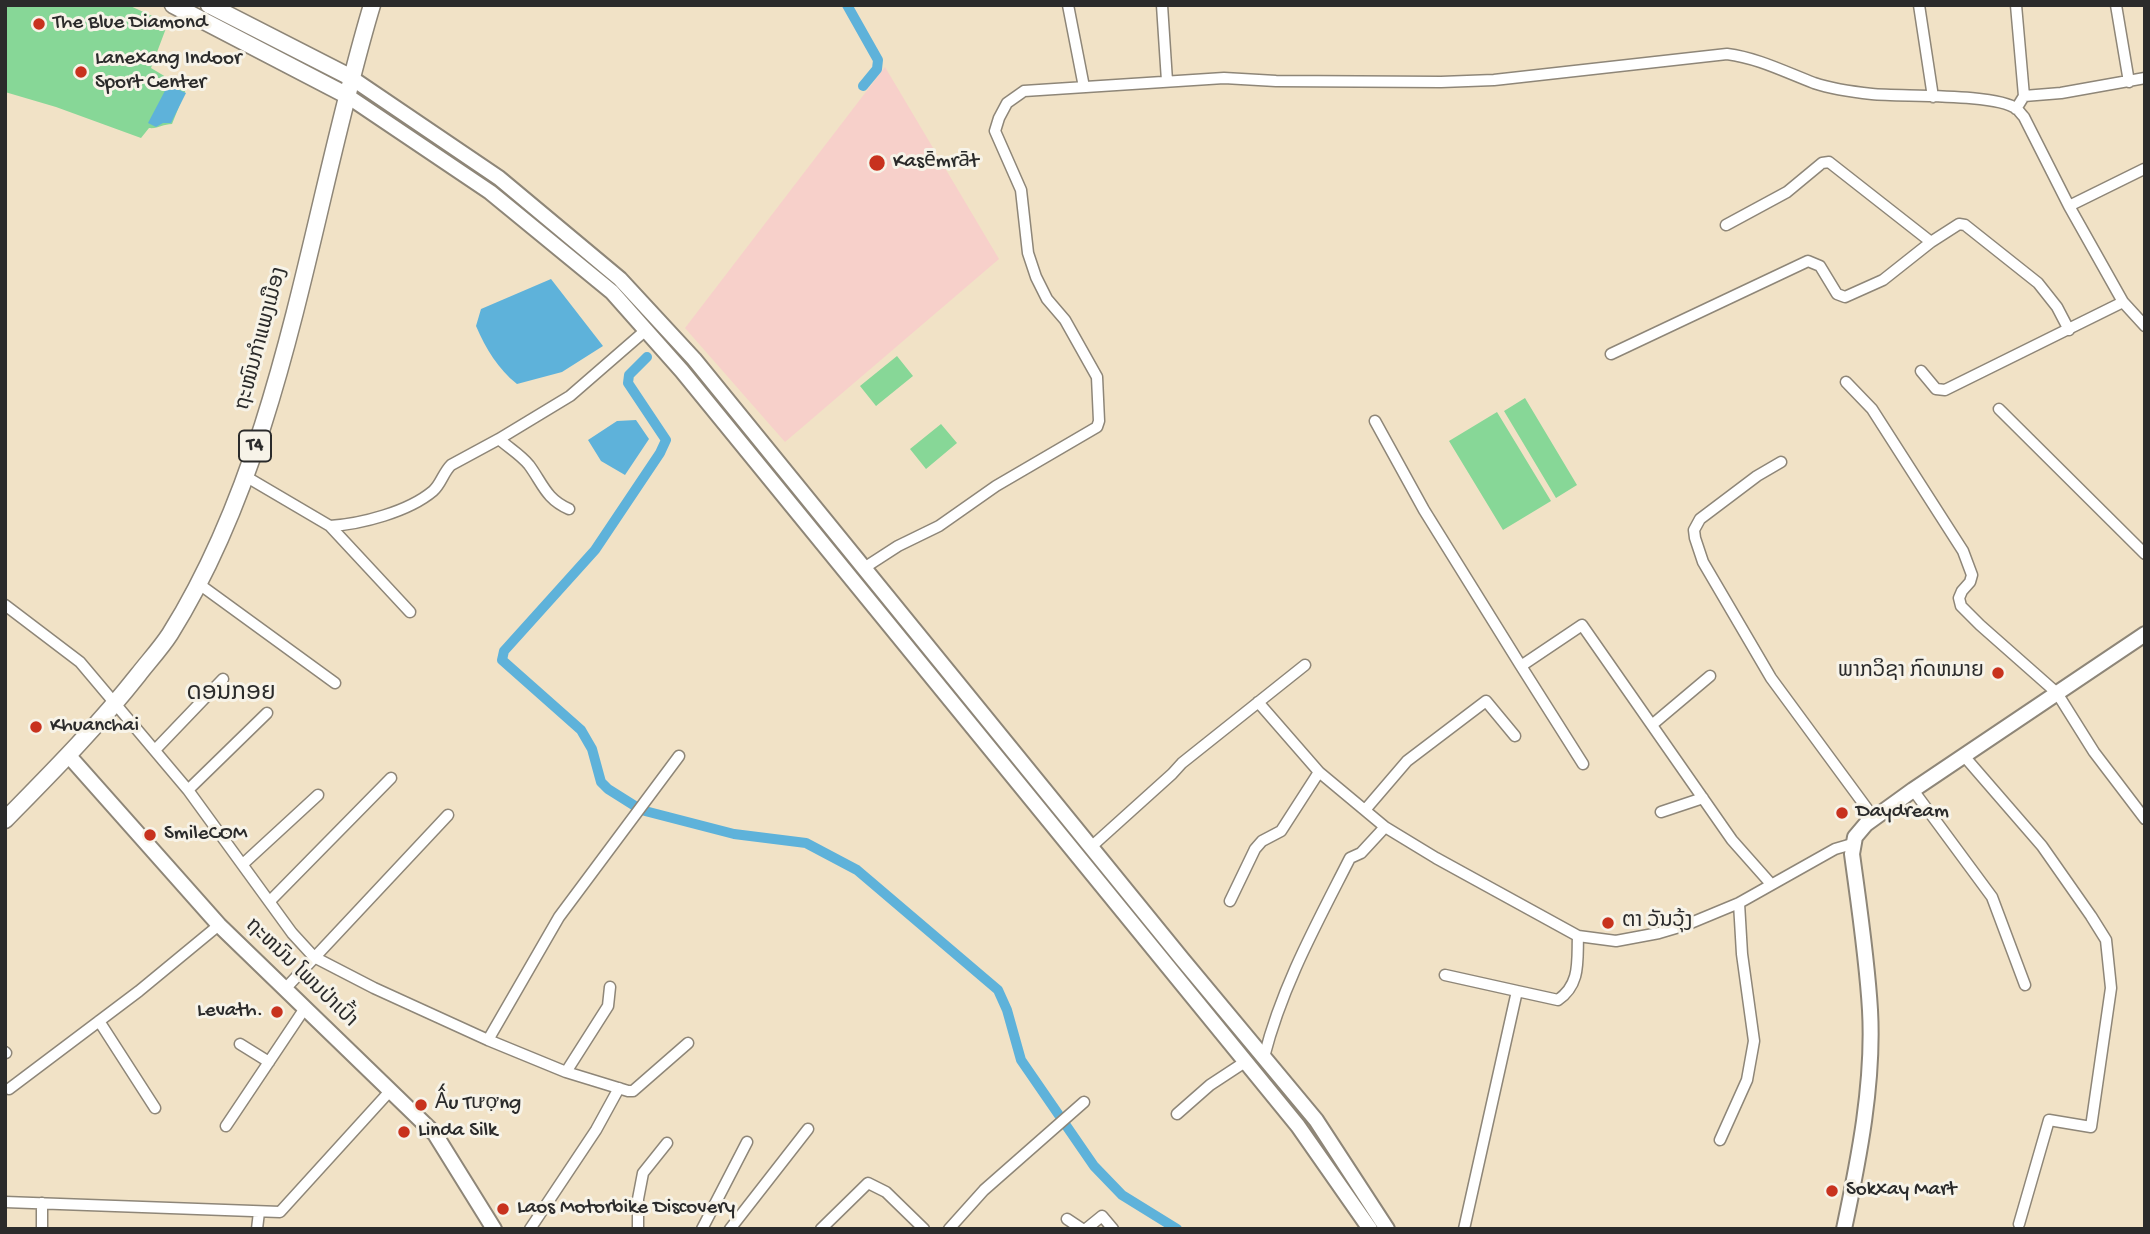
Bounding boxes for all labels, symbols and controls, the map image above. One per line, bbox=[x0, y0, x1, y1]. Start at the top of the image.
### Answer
place label: The Blue Diamond bbox=[53, 11, 207, 37]
marker: The Blue Diamond bbox=[31, 16, 47, 32]
place label: Lanexang Indoor Sport Center bbox=[95, 47, 241, 97]
marker: Lanexang Indoor Sport Center bbox=[73, 64, 89, 80]
place label: Kasēmrāt bbox=[893, 150, 978, 176]
marker: Kasēmrāt bbox=[867, 153, 887, 173]
street label: ຖະໜົນກຳແພງເມືອງ bbox=[232, 265, 294, 413]
road number: T4 bbox=[239, 430, 271, 462]
place label: ພາກວິຊາ ກົດຫມາຍ bbox=[1838, 660, 1984, 686]
marker: ພາກວິຊາ ກົດຫມາຍ bbox=[1990, 665, 2006, 681]
district label: ດອນກອຍ bbox=[186, 681, 276, 709]
place label: Khuanchai bbox=[50, 714, 139, 740]
marker: Khuanchai bbox=[28, 719, 44, 735]
place label: Daydream bbox=[1856, 800, 1949, 826]
marker: Daydream bbox=[1834, 805, 1850, 821]
place label: SmileCOM bbox=[164, 822, 247, 848]
marker: SmileCOM bbox=[142, 827, 158, 843]
place label: ຕາ ວັນວຸ້ງ bbox=[1622, 910, 1693, 936]
street label: ຖະຫນົນ ໂພນປ່າເປົ້າ bbox=[239, 914, 361, 1034]
marker: ຕາ ວັນວຸ້ງ bbox=[1600, 915, 1616, 931]
place label: Levath. bbox=[197, 999, 263, 1025]
marker: Levath. bbox=[269, 1004, 285, 1020]
place label: Ấu Tượng bbox=[435, 1092, 521, 1118]
marker: Ấu Tượng bbox=[413, 1097, 429, 1113]
place label: Linda Silk bbox=[418, 1119, 497, 1145]
marker: Linda Silk bbox=[396, 1124, 412, 1140]
place label: Sokxay Mart bbox=[1846, 1178, 1956, 1204]
marker: Sokxay Mart bbox=[1824, 1183, 1840, 1199]
place label: Laos Motorbike Discovery bbox=[517, 1196, 735, 1222]
marker: Laos Motorbike Discovery bbox=[495, 1201, 511, 1217]

